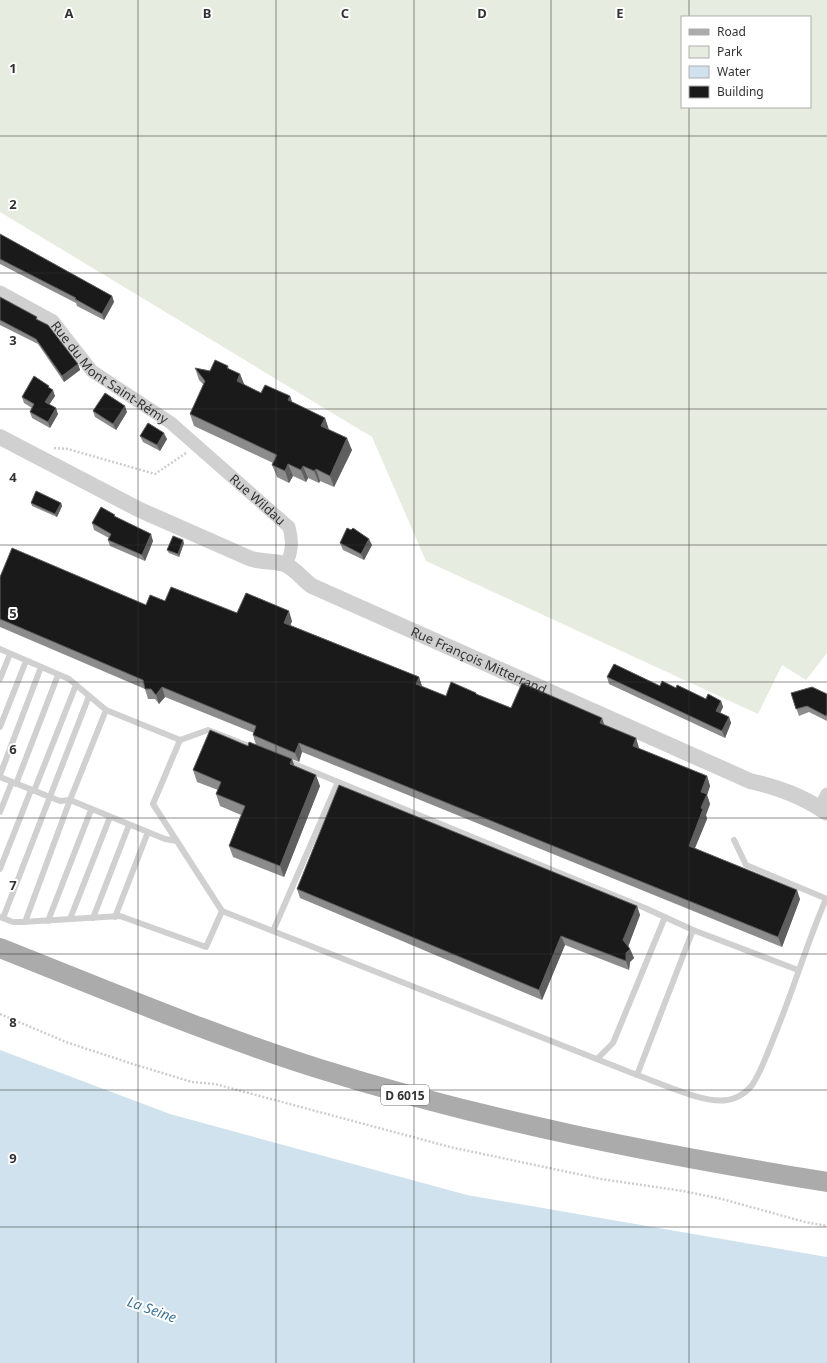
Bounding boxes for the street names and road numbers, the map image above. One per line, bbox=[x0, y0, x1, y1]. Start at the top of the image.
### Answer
street label: Rue du Mont Saint-Rémy bbox=[47, 317, 172, 428]
street label: Rue Wildau bbox=[226, 470, 290, 529]
street label: Rue François Mitterrand bbox=[408, 622, 550, 698]
road number: D 6015 bbox=[381, 1085, 429, 1105]

